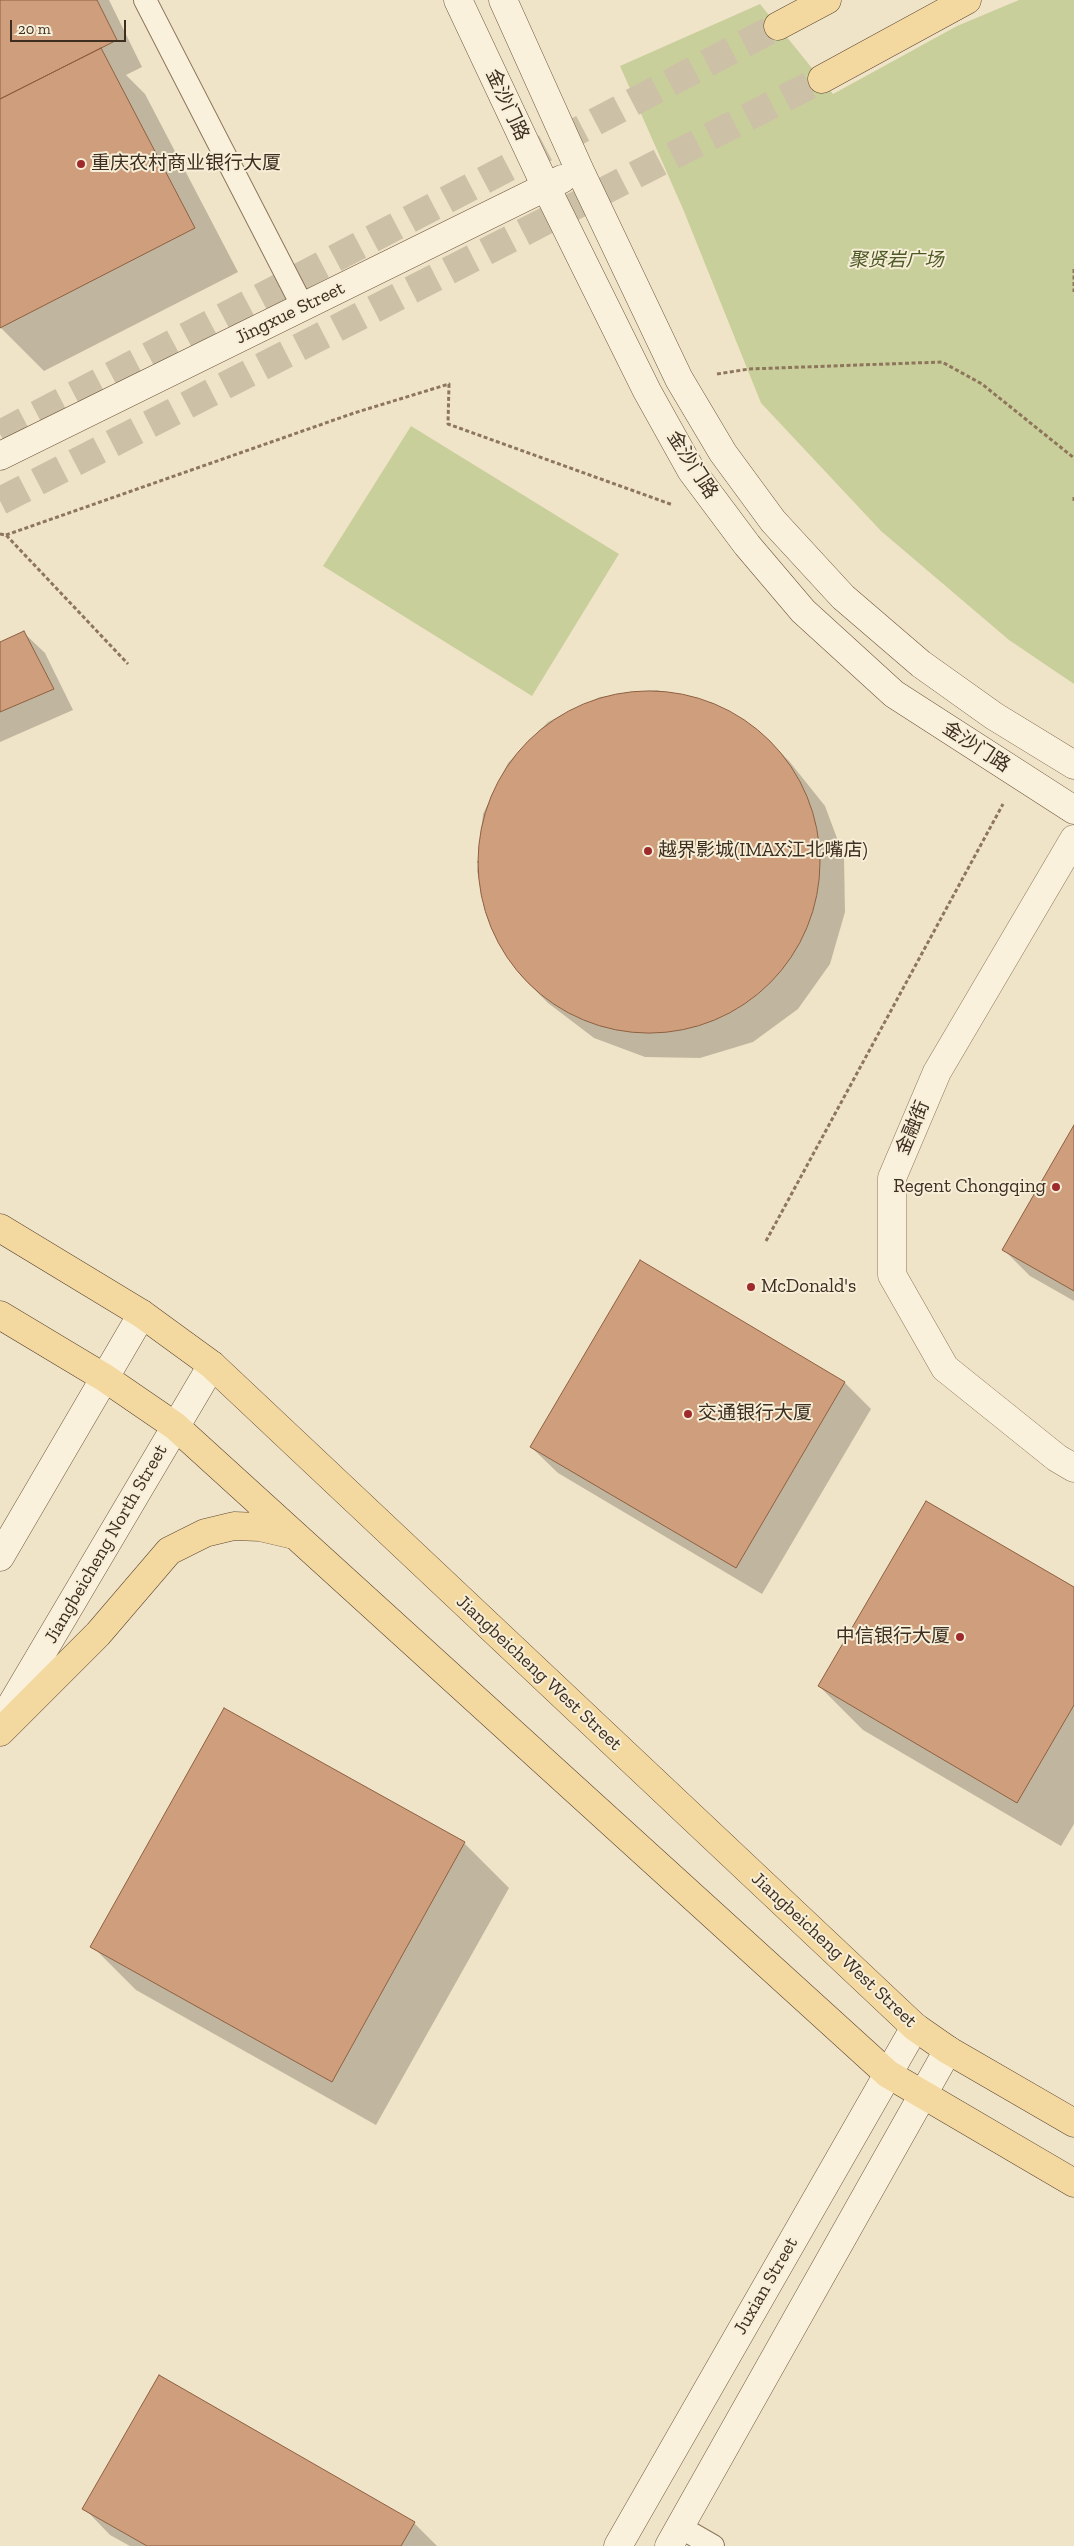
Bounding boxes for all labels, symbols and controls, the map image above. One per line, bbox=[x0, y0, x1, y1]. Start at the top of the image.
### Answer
scale bar bbox=[12, 10, 129, 42]
text: 20 m bbox=[18, 20, 51, 38]
street label: 金沙门路 bbox=[481, 66, 533, 144]
place label: 重庆农村商业银行大厦 bbox=[91, 153, 281, 175]
marker: 重庆农村商业银行大厦 bbox=[75, 158, 87, 170]
park label: 聚贤岩广场 bbox=[849, 250, 943, 272]
street label: Jingxue Street bbox=[232, 277, 348, 349]
street label: 金沙门路 bbox=[662, 427, 722, 503]
street label: 金沙门路 bbox=[938, 717, 1014, 777]
place label: 越界影城(IMAX江北嘴店) bbox=[658, 840, 868, 862]
marker: 越界影城(IMAX江北嘴店) bbox=[642, 845, 654, 857]
street label: 金融街 bbox=[891, 1097, 935, 1159]
place label: Regent Chongqing bbox=[893, 1176, 1046, 1198]
marker: Regent Chongqing bbox=[1050, 1181, 1062, 1193]
place label: McDonald's bbox=[761, 1276, 856, 1298]
marker: McDonald's bbox=[745, 1281, 757, 1293]
place label: 交通银行大厦 bbox=[698, 1403, 812, 1425]
marker: 交通银行大厦 bbox=[682, 1408, 694, 1420]
street label: Jiangbeicheng North Street bbox=[40, 1440, 172, 1648]
street label: Jiangbeicheng West Street bbox=[451, 1590, 627, 1756]
place label: 中信银行大厦 bbox=[836, 1626, 950, 1648]
marker: 中信银行大厦 bbox=[954, 1631, 966, 1643]
street label: Jiangbeicheng West Street bbox=[746, 1867, 922, 2033]
street label: Juxian Street bbox=[729, 2233, 803, 2339]

